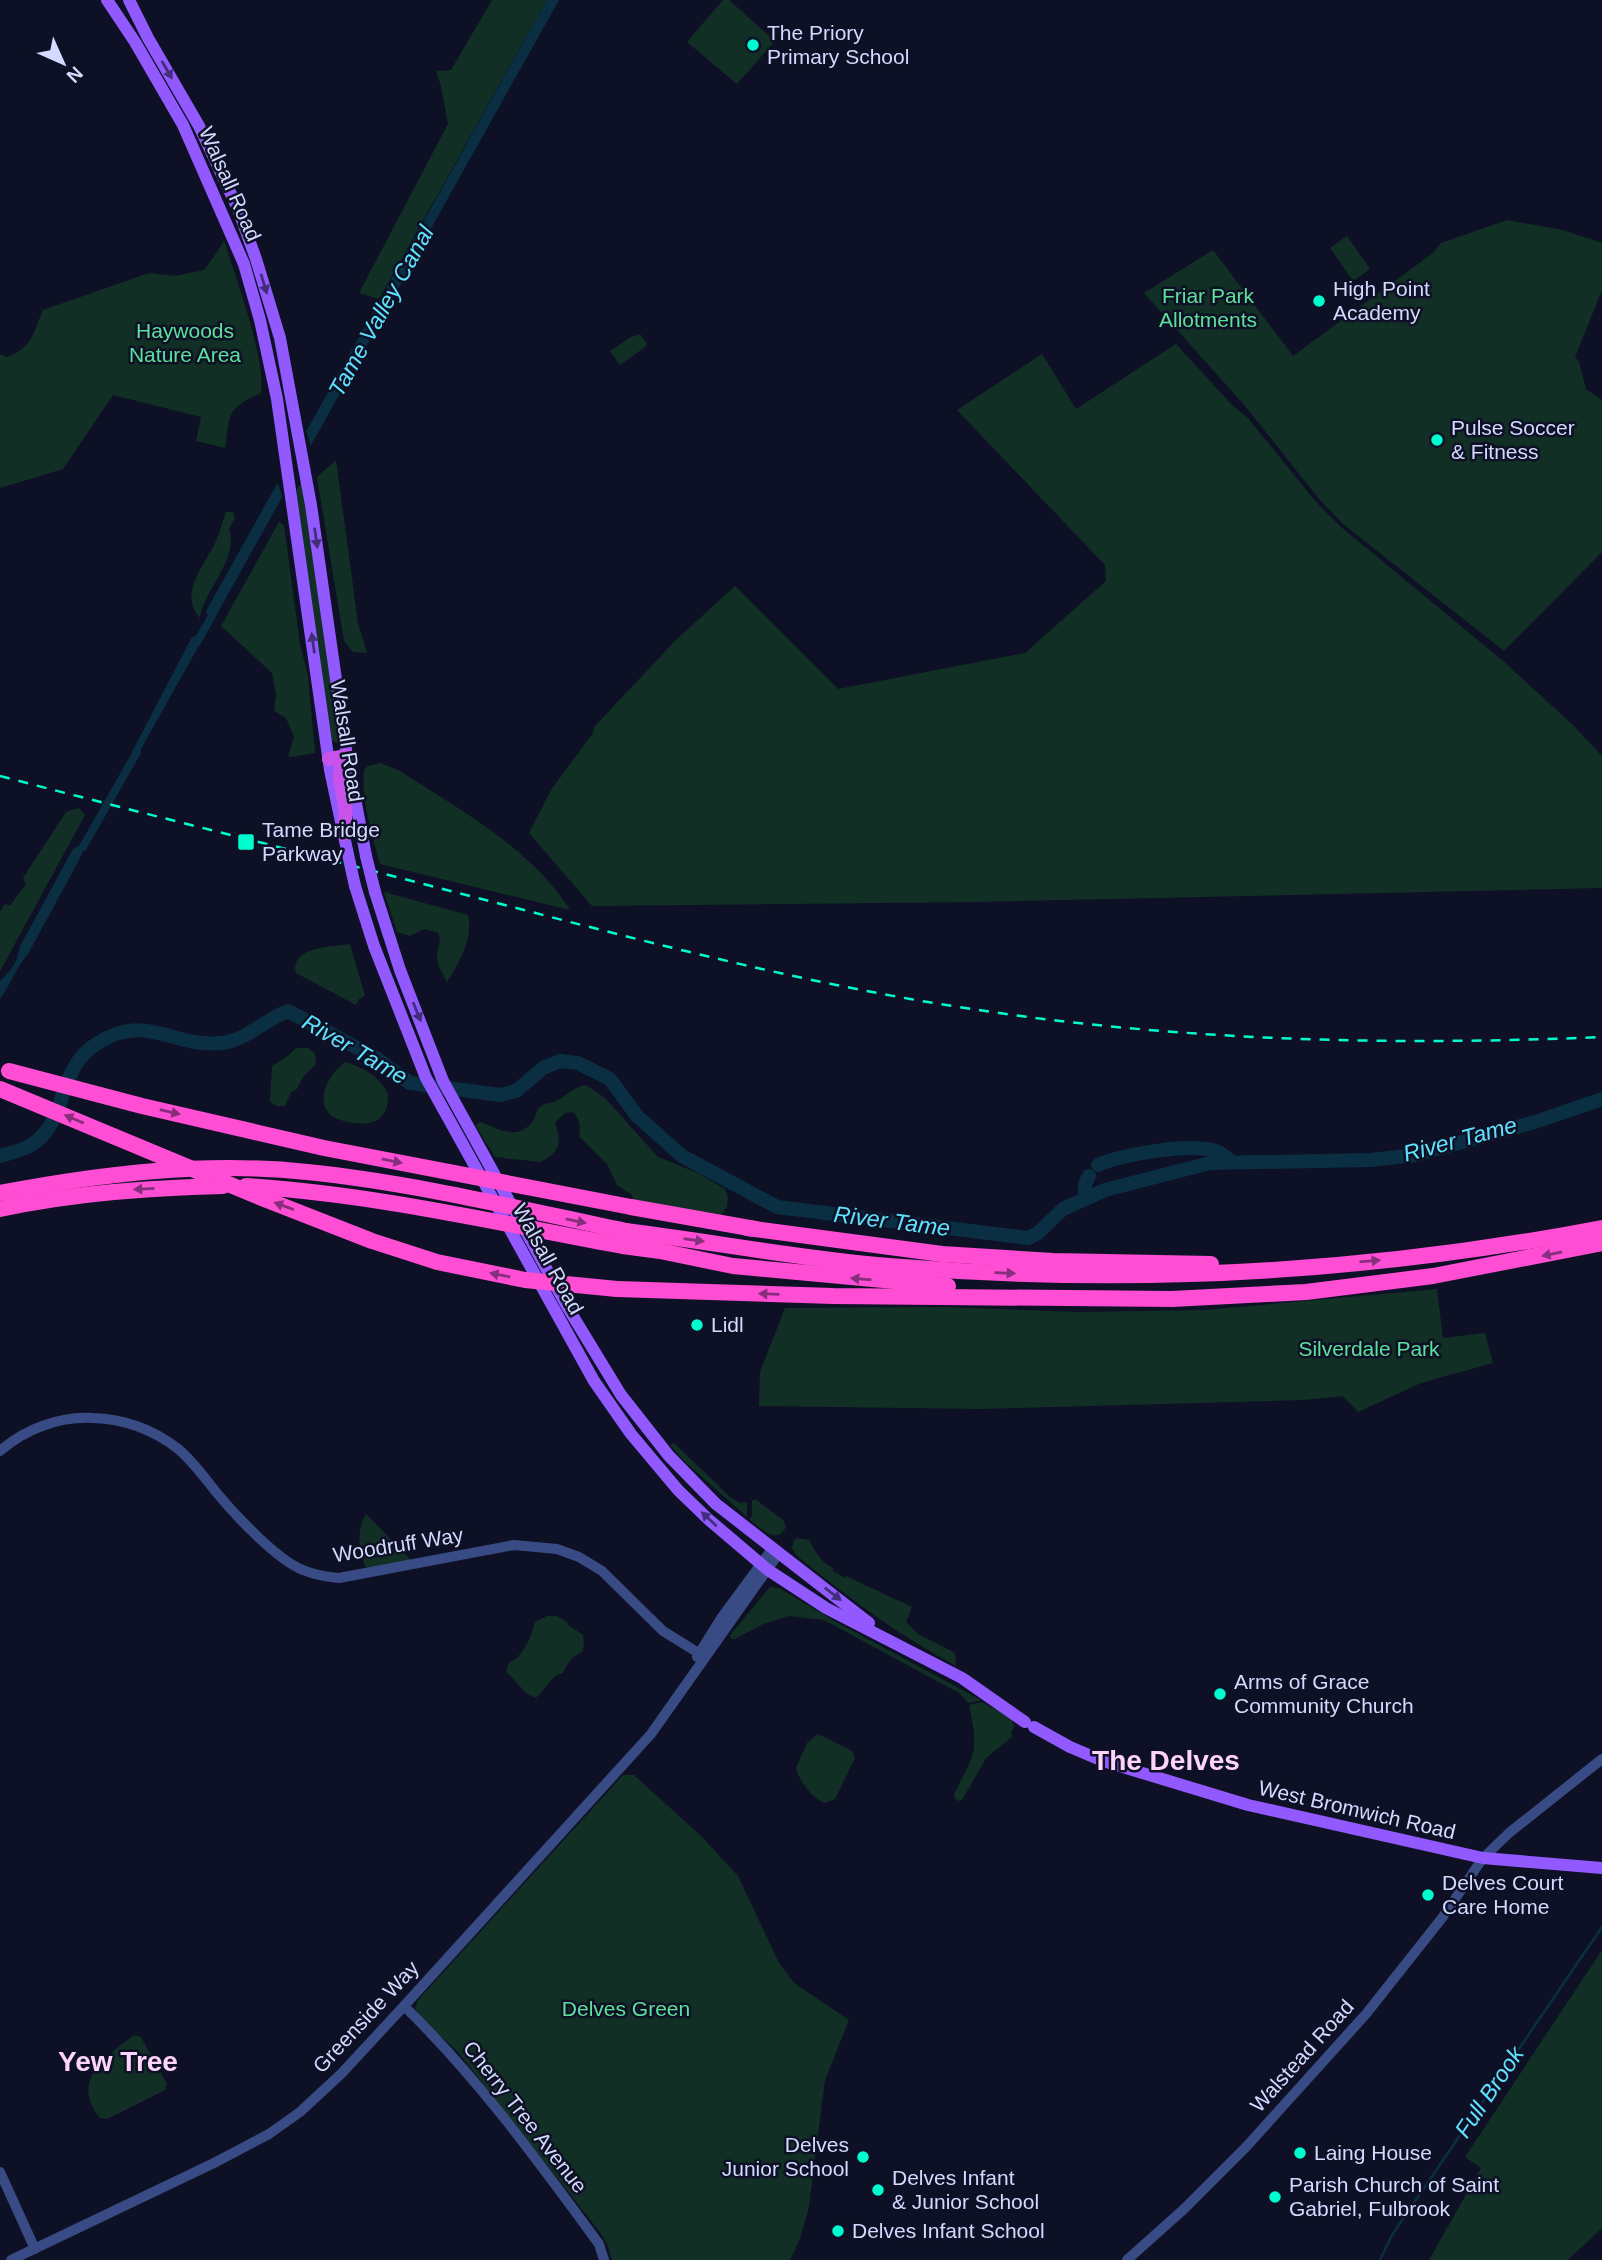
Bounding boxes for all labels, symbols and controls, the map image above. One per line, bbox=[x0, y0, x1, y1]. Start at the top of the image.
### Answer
place label: The Priory Primary School bbox=[767, 21, 909, 68]
north arrow bbox=[28, 28, 98, 98]
marker: The Priory Primary School bbox=[745, 37, 761, 53]
one-way arrow bbox=[161, 60, 173, 80]
text: N bbox=[62, 62, 87, 87]
street label: Walsall Road bbox=[195, 123, 266, 245]
water label: Tame Valley Canal bbox=[323, 220, 439, 401]
one-way arrow bbox=[259, 273, 270, 294]
place label: High Point Academy bbox=[1333, 277, 1430, 324]
park label: Friar Park Allotments bbox=[1159, 284, 1257, 331]
marker: High Point Academy bbox=[1311, 293, 1327, 309]
park label: Haywoods Nature Area bbox=[129, 319, 241, 366]
place label: Pulse Soccer & Fitness bbox=[1451, 416, 1575, 463]
marker: Pulse Soccer & Fitness bbox=[1429, 432, 1445, 448]
one-way arrow bbox=[310, 528, 321, 550]
one-way arrow bbox=[307, 632, 318, 654]
street label: Walsall Road bbox=[327, 678, 368, 803]
place label: Tame Bridge Parkway bbox=[262, 818, 380, 865]
marker: Tame Bridge Parkway bbox=[236, 832, 256, 852]
one-way arrow bbox=[411, 1001, 422, 1022]
water label: River Tame bbox=[298, 1009, 412, 1089]
one-way arrow bbox=[159, 1107, 181, 1118]
water label: River Tame bbox=[1400, 1111, 1520, 1167]
one-way arrow bbox=[64, 1113, 84, 1125]
one-way arrow bbox=[381, 1156, 403, 1167]
one-way arrow bbox=[132, 1184, 154, 1195]
street label: Walsall Road bbox=[509, 1199, 588, 1318]
one-way arrow bbox=[274, 1201, 295, 1212]
water label: River Tame bbox=[832, 1201, 952, 1241]
one-way arrow bbox=[565, 1215, 587, 1226]
one-way arrow bbox=[683, 1235, 705, 1246]
one-way arrow bbox=[1541, 1248, 1563, 1259]
one-way arrow bbox=[1359, 1255, 1381, 1266]
one-way arrow bbox=[994, 1267, 1016, 1278]
one-way arrow bbox=[489, 1270, 511, 1281]
one-way arrow bbox=[850, 1273, 872, 1284]
one-way arrow bbox=[758, 1288, 780, 1300]
place label: Lidl bbox=[711, 1313, 744, 1336]
marker: Lidl bbox=[689, 1317, 705, 1333]
park label: Silverdale Park bbox=[1298, 1337, 1440, 1360]
one-way arrow bbox=[701, 1512, 718, 1528]
street label: Woodruff Way bbox=[331, 1523, 465, 1566]
one-way arrow bbox=[824, 1587, 842, 1601]
place label: Arms of Grace Community Church bbox=[1234, 1670, 1414, 1717]
marker: Arms of Grace Community Church bbox=[1212, 1686, 1228, 1702]
district label: The Delves bbox=[1092, 1745, 1240, 1776]
street label: West Bromwich Road bbox=[1256, 1776, 1458, 1843]
place label: Delves Court Care Home bbox=[1442, 1871, 1564, 1918]
marker: Delves Court Care Home bbox=[1420, 1887, 1436, 1903]
street label: Greenside Way bbox=[308, 1956, 423, 2077]
street label: Walstead Road bbox=[1245, 1995, 1358, 2116]
park label: Delves Green bbox=[562, 1997, 690, 2020]
street label: Cherry Tree Avenue bbox=[459, 2036, 592, 2197]
water label: Full Brook bbox=[1449, 2041, 1530, 2142]
district label: Yew Tree bbox=[58, 2046, 178, 2077]
place label: Delves Junior School bbox=[722, 2133, 849, 2180]
place label: Laing House bbox=[1314, 2141, 1432, 2164]
marker: Laing House bbox=[1292, 2145, 1308, 2161]
marker: Delves Junior School bbox=[855, 2149, 871, 2165]
place label: Delves Infant & Junior School bbox=[892, 2166, 1039, 2213]
place label: Parish Church of Saint Gabriel, Fulbrook bbox=[1289, 2173, 1499, 2220]
marker: Delves Infant & Junior School bbox=[870, 2182, 886, 2198]
marker: Parish Church of Saint Gabriel, Fulbrook bbox=[1267, 2189, 1283, 2205]
place label: Delves Infant School bbox=[852, 2219, 1045, 2242]
marker: Delves Infant School bbox=[830, 2223, 846, 2239]

